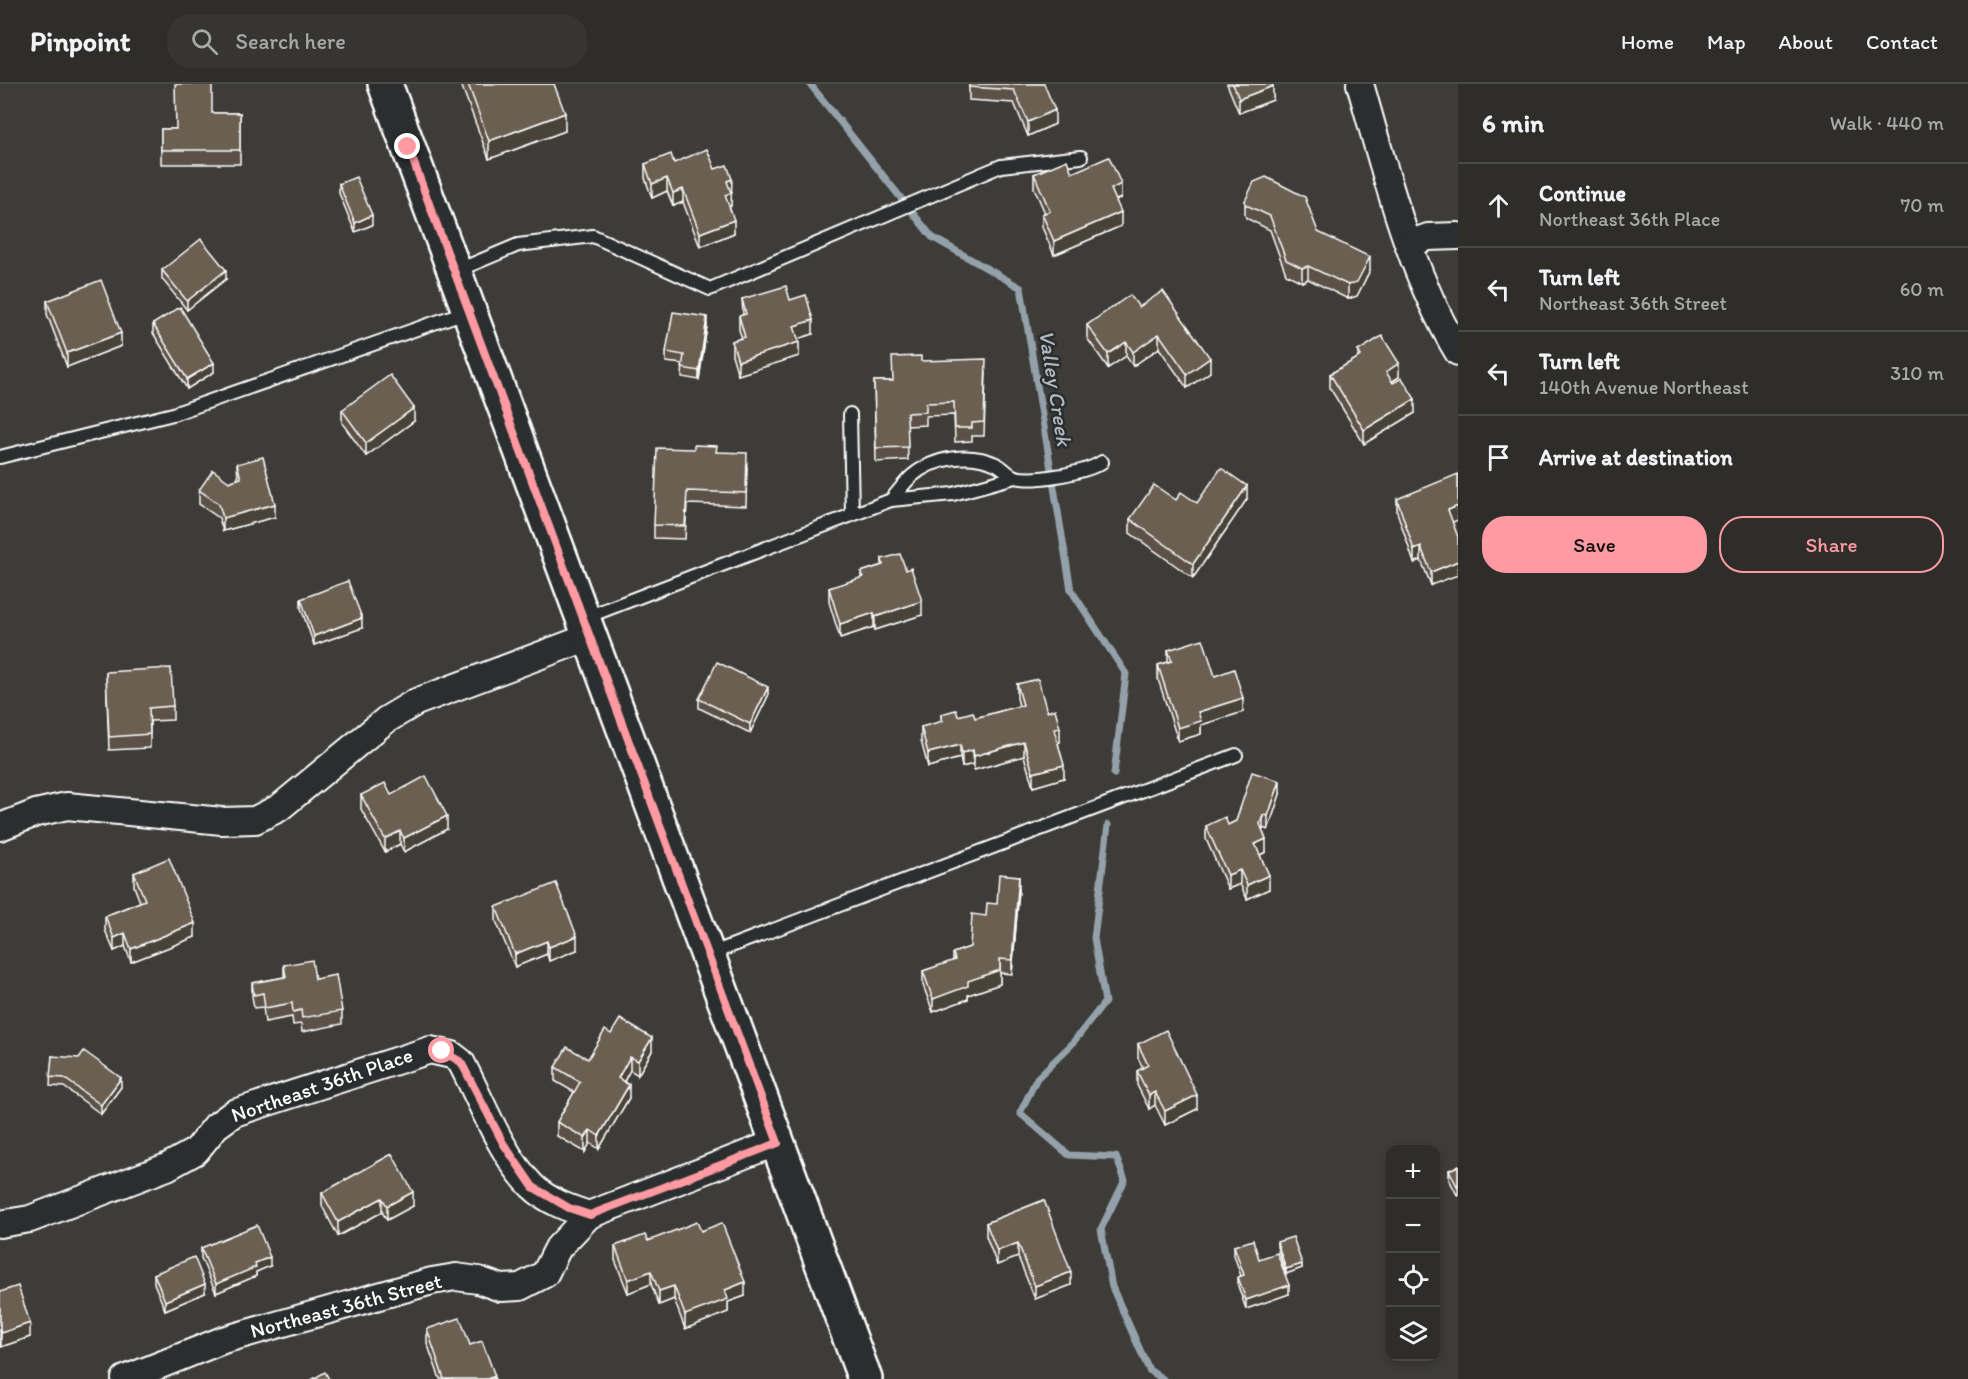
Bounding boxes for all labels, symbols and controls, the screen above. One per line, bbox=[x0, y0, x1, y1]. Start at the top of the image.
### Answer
search box bbox=[167, 14, 587, 68]
text: Pinpoint bbox=[30, 24, 131, 58]
icon: search bbox=[188, 25, 221, 58]
text: Search here bbox=[236, 28, 346, 55]
text: Home bbox=[1621, 29, 1674, 54]
text: Map bbox=[1707, 29, 1746, 54]
text: About bbox=[1779, 29, 1833, 54]
text: Contact bbox=[1866, 29, 1938, 54]
text: 6 min bbox=[1482, 107, 1544, 139]
text: Walk · 440 m bbox=[1830, 111, 1944, 135]
route end bbox=[394, 133, 420, 159]
text: Continue bbox=[1539, 180, 1626, 207]
icon: ahead bbox=[1482, 189, 1515, 222]
text: 70 m bbox=[1900, 193, 1944, 217]
text: Northeast 36th Place bbox=[1539, 207, 1720, 231]
text: Turn left bbox=[1539, 264, 1620, 291]
icon: left bbox=[1482, 273, 1515, 306]
text: 60 m bbox=[1900, 277, 1944, 301]
text: Northeast 36th Street bbox=[1539, 291, 1727, 315]
water label: Valley Creek bbox=[1033, 328, 1078, 450]
text: Turn left bbox=[1539, 348, 1620, 375]
icon: left bbox=[1482, 357, 1515, 390]
text: 310 m bbox=[1890, 361, 1944, 385]
text: 140th Avenue Northeast bbox=[1539, 375, 1749, 399]
icon: arrive bbox=[1482, 441, 1515, 474]
text: Arrive at destination bbox=[1539, 444, 1733, 471]
button: Save bbox=[1482, 516, 1707, 573]
button: Share bbox=[1719, 516, 1944, 573]
route start bbox=[428, 1037, 454, 1063]
street label: Northeast 36th Place bbox=[228, 1042, 416, 1127]
map controls bbox=[1386, 1145, 1440, 1361]
button: + bbox=[1386, 1145, 1440, 1199]
button: − bbox=[1386, 1199, 1440, 1253]
button: locate bbox=[1386, 1253, 1440, 1307]
street label: Northeast 36th Street bbox=[247, 1268, 445, 1343]
button: layers bbox=[1386, 1307, 1440, 1361]

